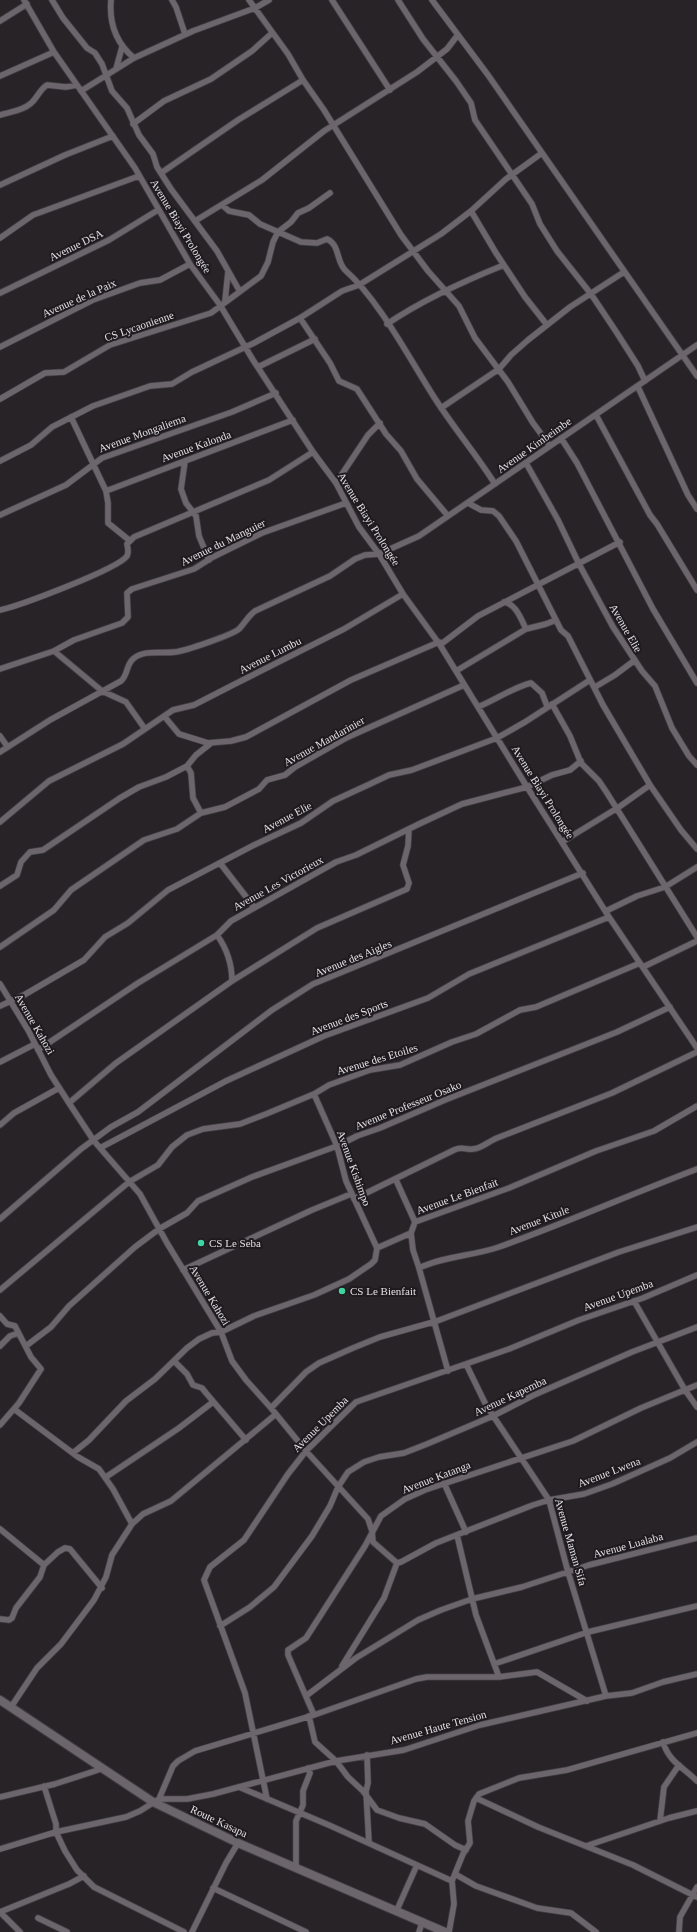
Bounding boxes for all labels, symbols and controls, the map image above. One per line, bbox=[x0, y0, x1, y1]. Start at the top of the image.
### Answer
street label: Avenue Biayi Prolongée bbox=[148, 177, 214, 275]
street label: Avenue DSA bbox=[47, 227, 105, 263]
street label: Avenue de la Paix bbox=[40, 276, 118, 320]
street label: CS Lycaonienne bbox=[103, 309, 175, 343]
street label: Avenue Mongaliema bbox=[97, 412, 187, 454]
street label: Avenue Kimbeimbe bbox=[494, 415, 574, 475]
street label: Avenue Kalonda bbox=[159, 428, 233, 464]
street label: Avenue Biayi Prolongée bbox=[335, 470, 403, 568]
street label: Avenue du Manguier bbox=[179, 516, 268, 568]
street label: Avenue Elie bbox=[607, 602, 645, 654]
street label: Avenue Lumbu bbox=[237, 634, 303, 676]
street label: Avenue Mandarinier bbox=[282, 714, 367, 768]
street label: Avenue Biayi Prolongée bbox=[509, 743, 577, 841]
street label: Avenue Elie bbox=[260, 799, 314, 835]
street label: Avenue Les Victorieux bbox=[231, 853, 325, 913]
street label: Avenue des Aigles bbox=[313, 937, 393, 979]
street label: Avenue Kahozi bbox=[13, 992, 57, 1056]
street label: Avenue des Sports bbox=[309, 997, 389, 1037]
street label: Avenue des Etoiles bbox=[335, 1041, 419, 1077]
street label: Avenue Professeur Osako bbox=[353, 1078, 463, 1132]
street label: Avenue Kishimpo bbox=[335, 1129, 373, 1208]
street label: Avenue Le Bienfait bbox=[415, 1176, 499, 1216]
street label: Avenue Kitule bbox=[507, 1203, 571, 1237]
place label: CS Le Seba bbox=[209, 1237, 261, 1249]
marker: CS Le Seba bbox=[196, 1238, 206, 1248]
street label: Avenue Kahozi bbox=[187, 1263, 233, 1327]
street label: Avenue Upemba bbox=[581, 1277, 655, 1313]
place label: CS Le Bienfait bbox=[350, 1285, 416, 1297]
marker: CS Le Bienfait bbox=[337, 1286, 347, 1296]
street label: Avenue Kapemba bbox=[472, 1374, 548, 1418]
street label: Avenue Upemba bbox=[290, 1394, 350, 1454]
street label: Avenue Lwena bbox=[576, 1455, 642, 1489]
street label: Avenue Katanga bbox=[400, 1458, 472, 1496]
street label: Avenue Maman Sifa bbox=[553, 1497, 589, 1587]
street label: Avenue Lualaba bbox=[592, 1530, 664, 1560]
street label: Avenue Haute Tension bbox=[388, 1707, 488, 1746]
street label: Route Kasapa bbox=[189, 1803, 249, 1839]

